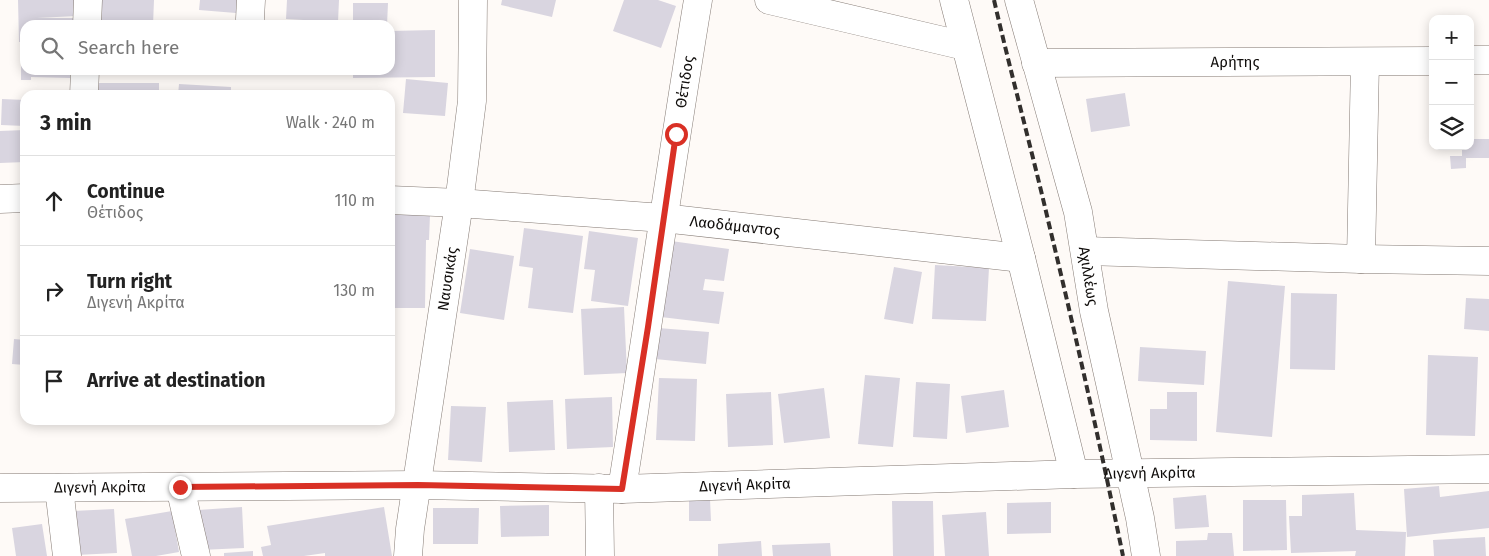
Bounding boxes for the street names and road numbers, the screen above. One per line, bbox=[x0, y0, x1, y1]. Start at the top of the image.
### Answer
street label: Αρήτης bbox=[1210, 53, 1260, 71]
street label: Θέτιδος bbox=[672, 54, 698, 109]
street label: Λαοδάμαντος bbox=[689, 212, 781, 240]
street label: Αχιλλέως bbox=[1075, 245, 1102, 307]
street label: Ναυσικάς bbox=[434, 246, 461, 312]
street label: Διγενή Ακρίτα bbox=[1104, 464, 1196, 483]
street label: Διγενή Ακρίτα bbox=[699, 474, 791, 495]
street label: Διγενή Ακρίτα bbox=[54, 478, 146, 497]

